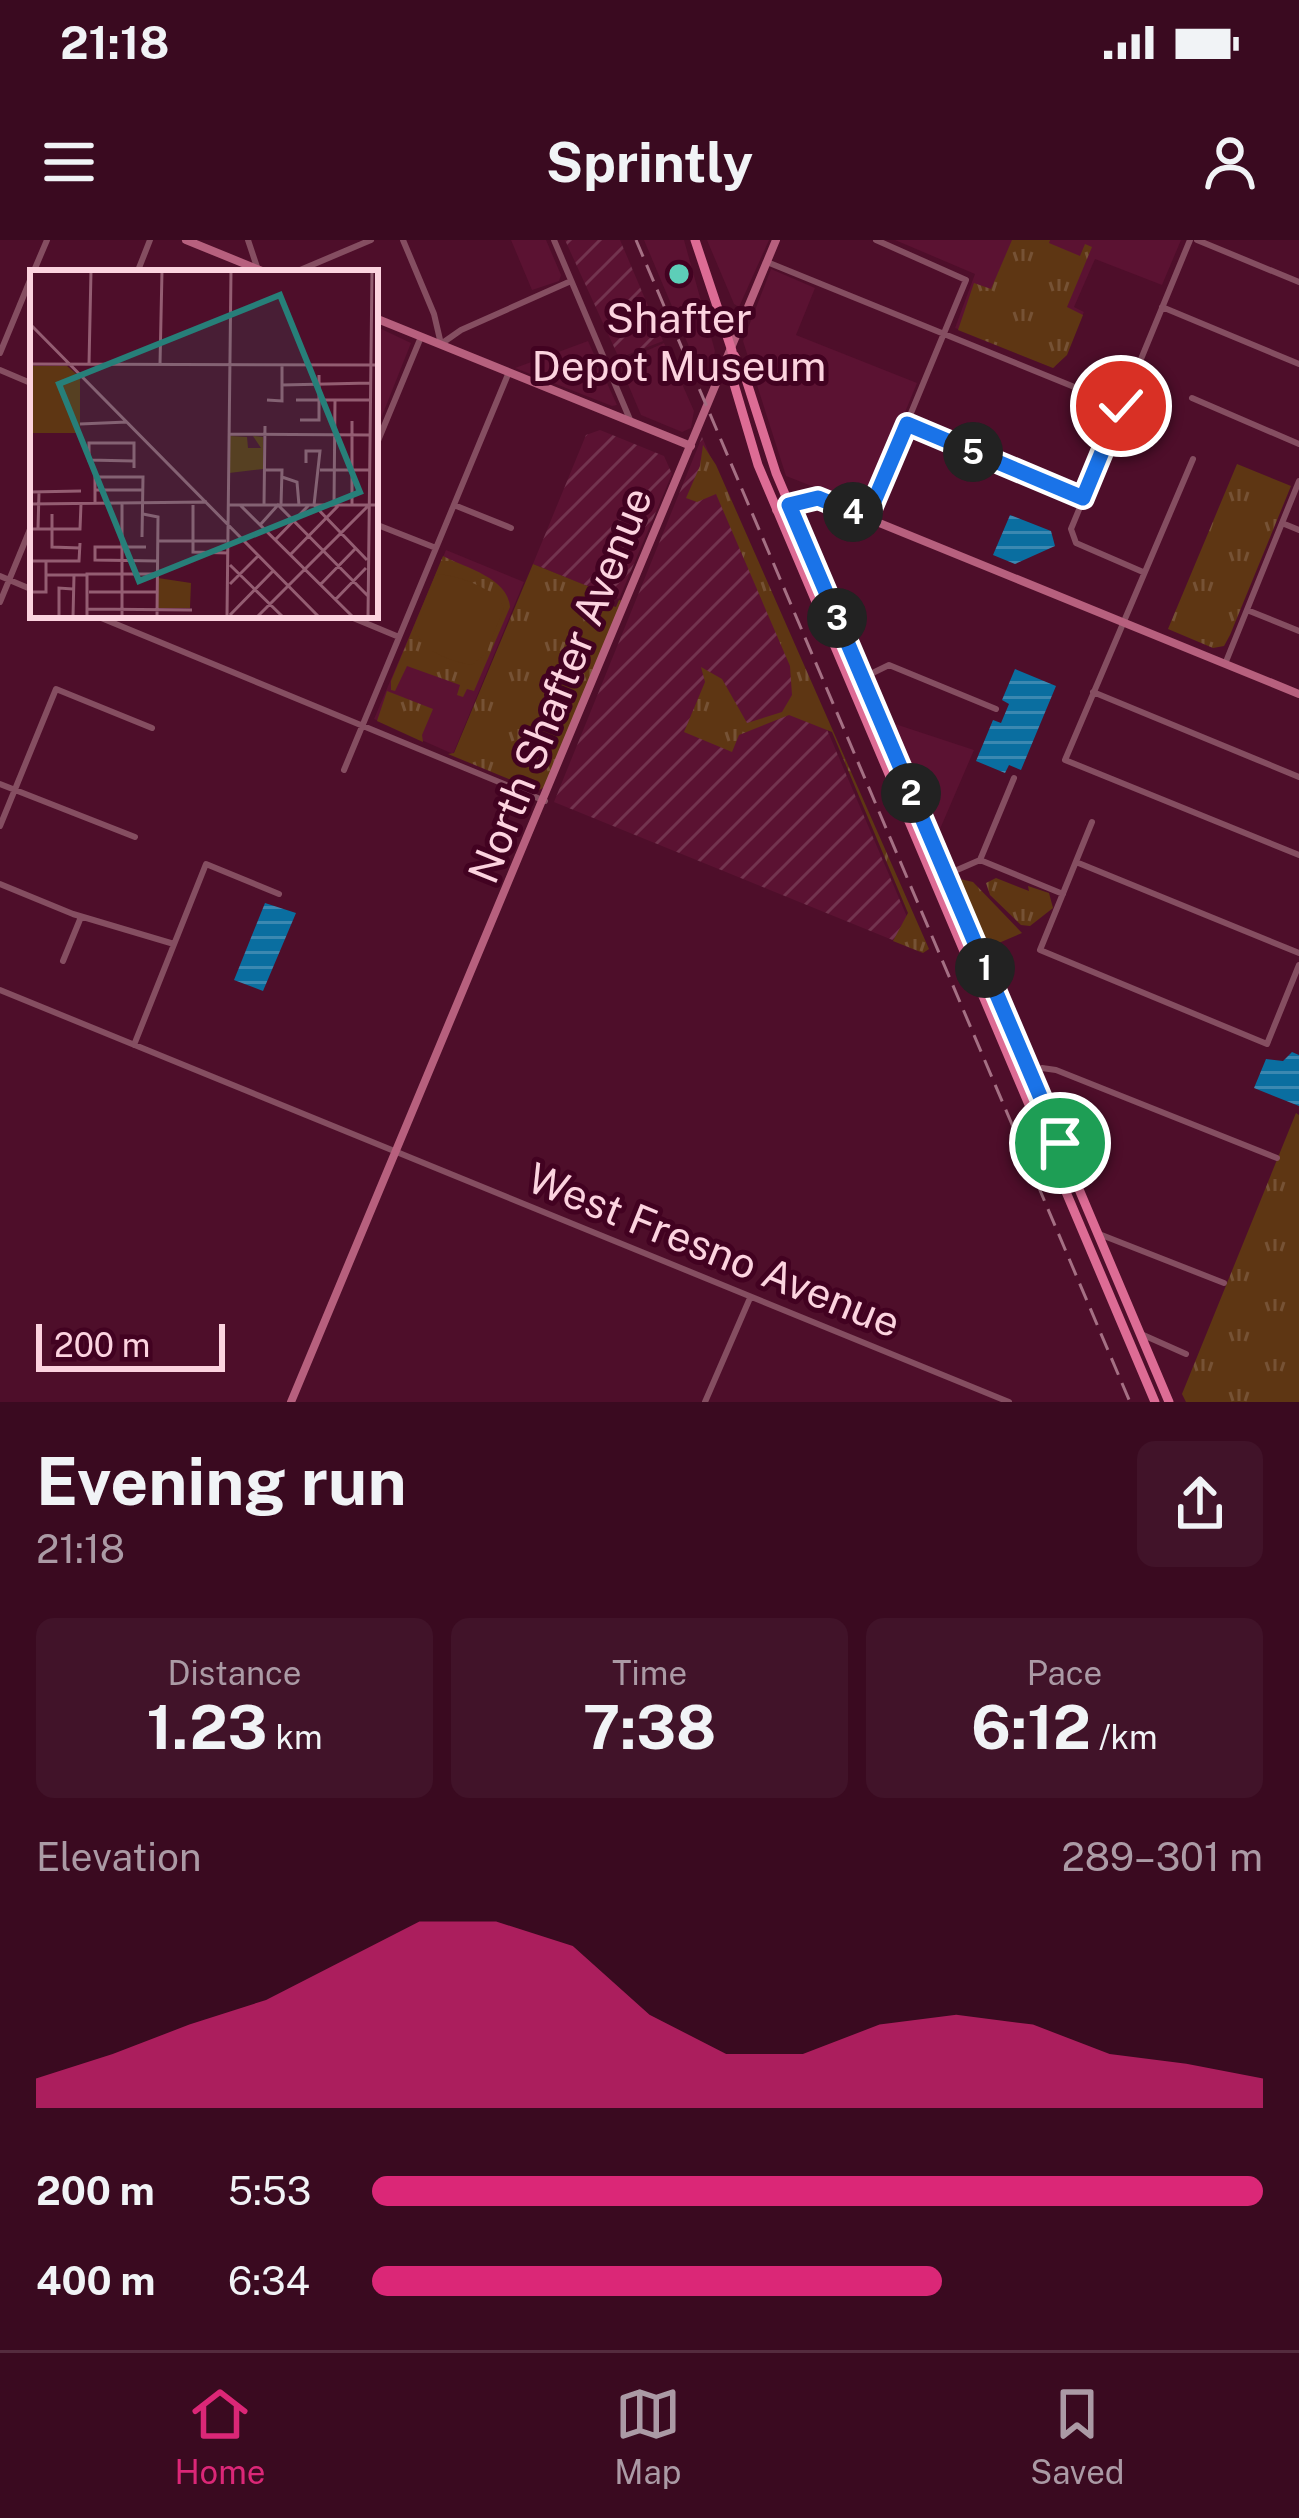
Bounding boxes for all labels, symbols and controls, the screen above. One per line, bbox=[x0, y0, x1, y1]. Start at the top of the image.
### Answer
text: 21:18 bbox=[60, 16, 169, 69]
icon: menu bbox=[36, 129, 102, 195]
icon: person bbox=[1197, 129, 1263, 195]
text: Sprintly bbox=[546, 131, 753, 194]
marker: Shafter Depot Museum bbox=[666, 261, 692, 287]
inset map bbox=[30, 270, 378, 618]
place label: Shafter Depot Museum bbox=[532, 293, 826, 390]
pin bbox=[1070, 355, 1172, 457]
icon: check bbox=[1088, 373, 1154, 439]
pin: 5 bbox=[943, 422, 1003, 482]
text: 5 bbox=[962, 433, 984, 471]
street label: North Shafter Avenue bbox=[458, 480, 661, 890]
pin: 4 bbox=[823, 482, 883, 542]
text: 4 bbox=[842, 493, 864, 531]
pin: 3 bbox=[807, 588, 867, 648]
text: 3 bbox=[826, 599, 848, 637]
pin: 2 bbox=[881, 763, 941, 823]
text: 2 bbox=[901, 774, 921, 812]
pin: 1 bbox=[955, 938, 1015, 998]
text: 1 bbox=[978, 949, 992, 987]
pin bbox=[1009, 1092, 1111, 1194]
icon: arrive bbox=[1027, 1110, 1093, 1176]
street label: West Fresno Avenue bbox=[521, 1152, 908, 1347]
scale bar bbox=[36, 1318, 225, 1371]
text: 200 m bbox=[54, 1326, 150, 1364]
button: share bbox=[1137, 1441, 1263, 1567]
text: Evening run bbox=[36, 1442, 407, 1520]
text: 21:18 bbox=[36, 1526, 125, 1572]
text: Distance bbox=[168, 1654, 301, 1692]
text: Time bbox=[612, 1654, 687, 1692]
text: Pace bbox=[1027, 1654, 1102, 1692]
text: 1.23 bbox=[146, 1692, 267, 1763]
text: 7:38 bbox=[583, 1692, 716, 1763]
text: 6:12 bbox=[971, 1692, 1091, 1763]
text: km bbox=[267, 1718, 323, 1756]
text: /km bbox=[1091, 1718, 1158, 1756]
text: Elevation bbox=[36, 1834, 202, 1880]
text: 289–301 m bbox=[1061, 1834, 1263, 1880]
text: 200 m bbox=[36, 2168, 155, 2214]
text: 5:53 bbox=[228, 2168, 311, 2214]
text: 400 m bbox=[36, 2258, 155, 2304]
text: 6:34 bbox=[228, 2258, 310, 2304]
tab: Home bbox=[174, 2381, 265, 2491]
tab: Map bbox=[614, 2381, 681, 2491]
tab: Saved bbox=[1030, 2381, 1125, 2491]

